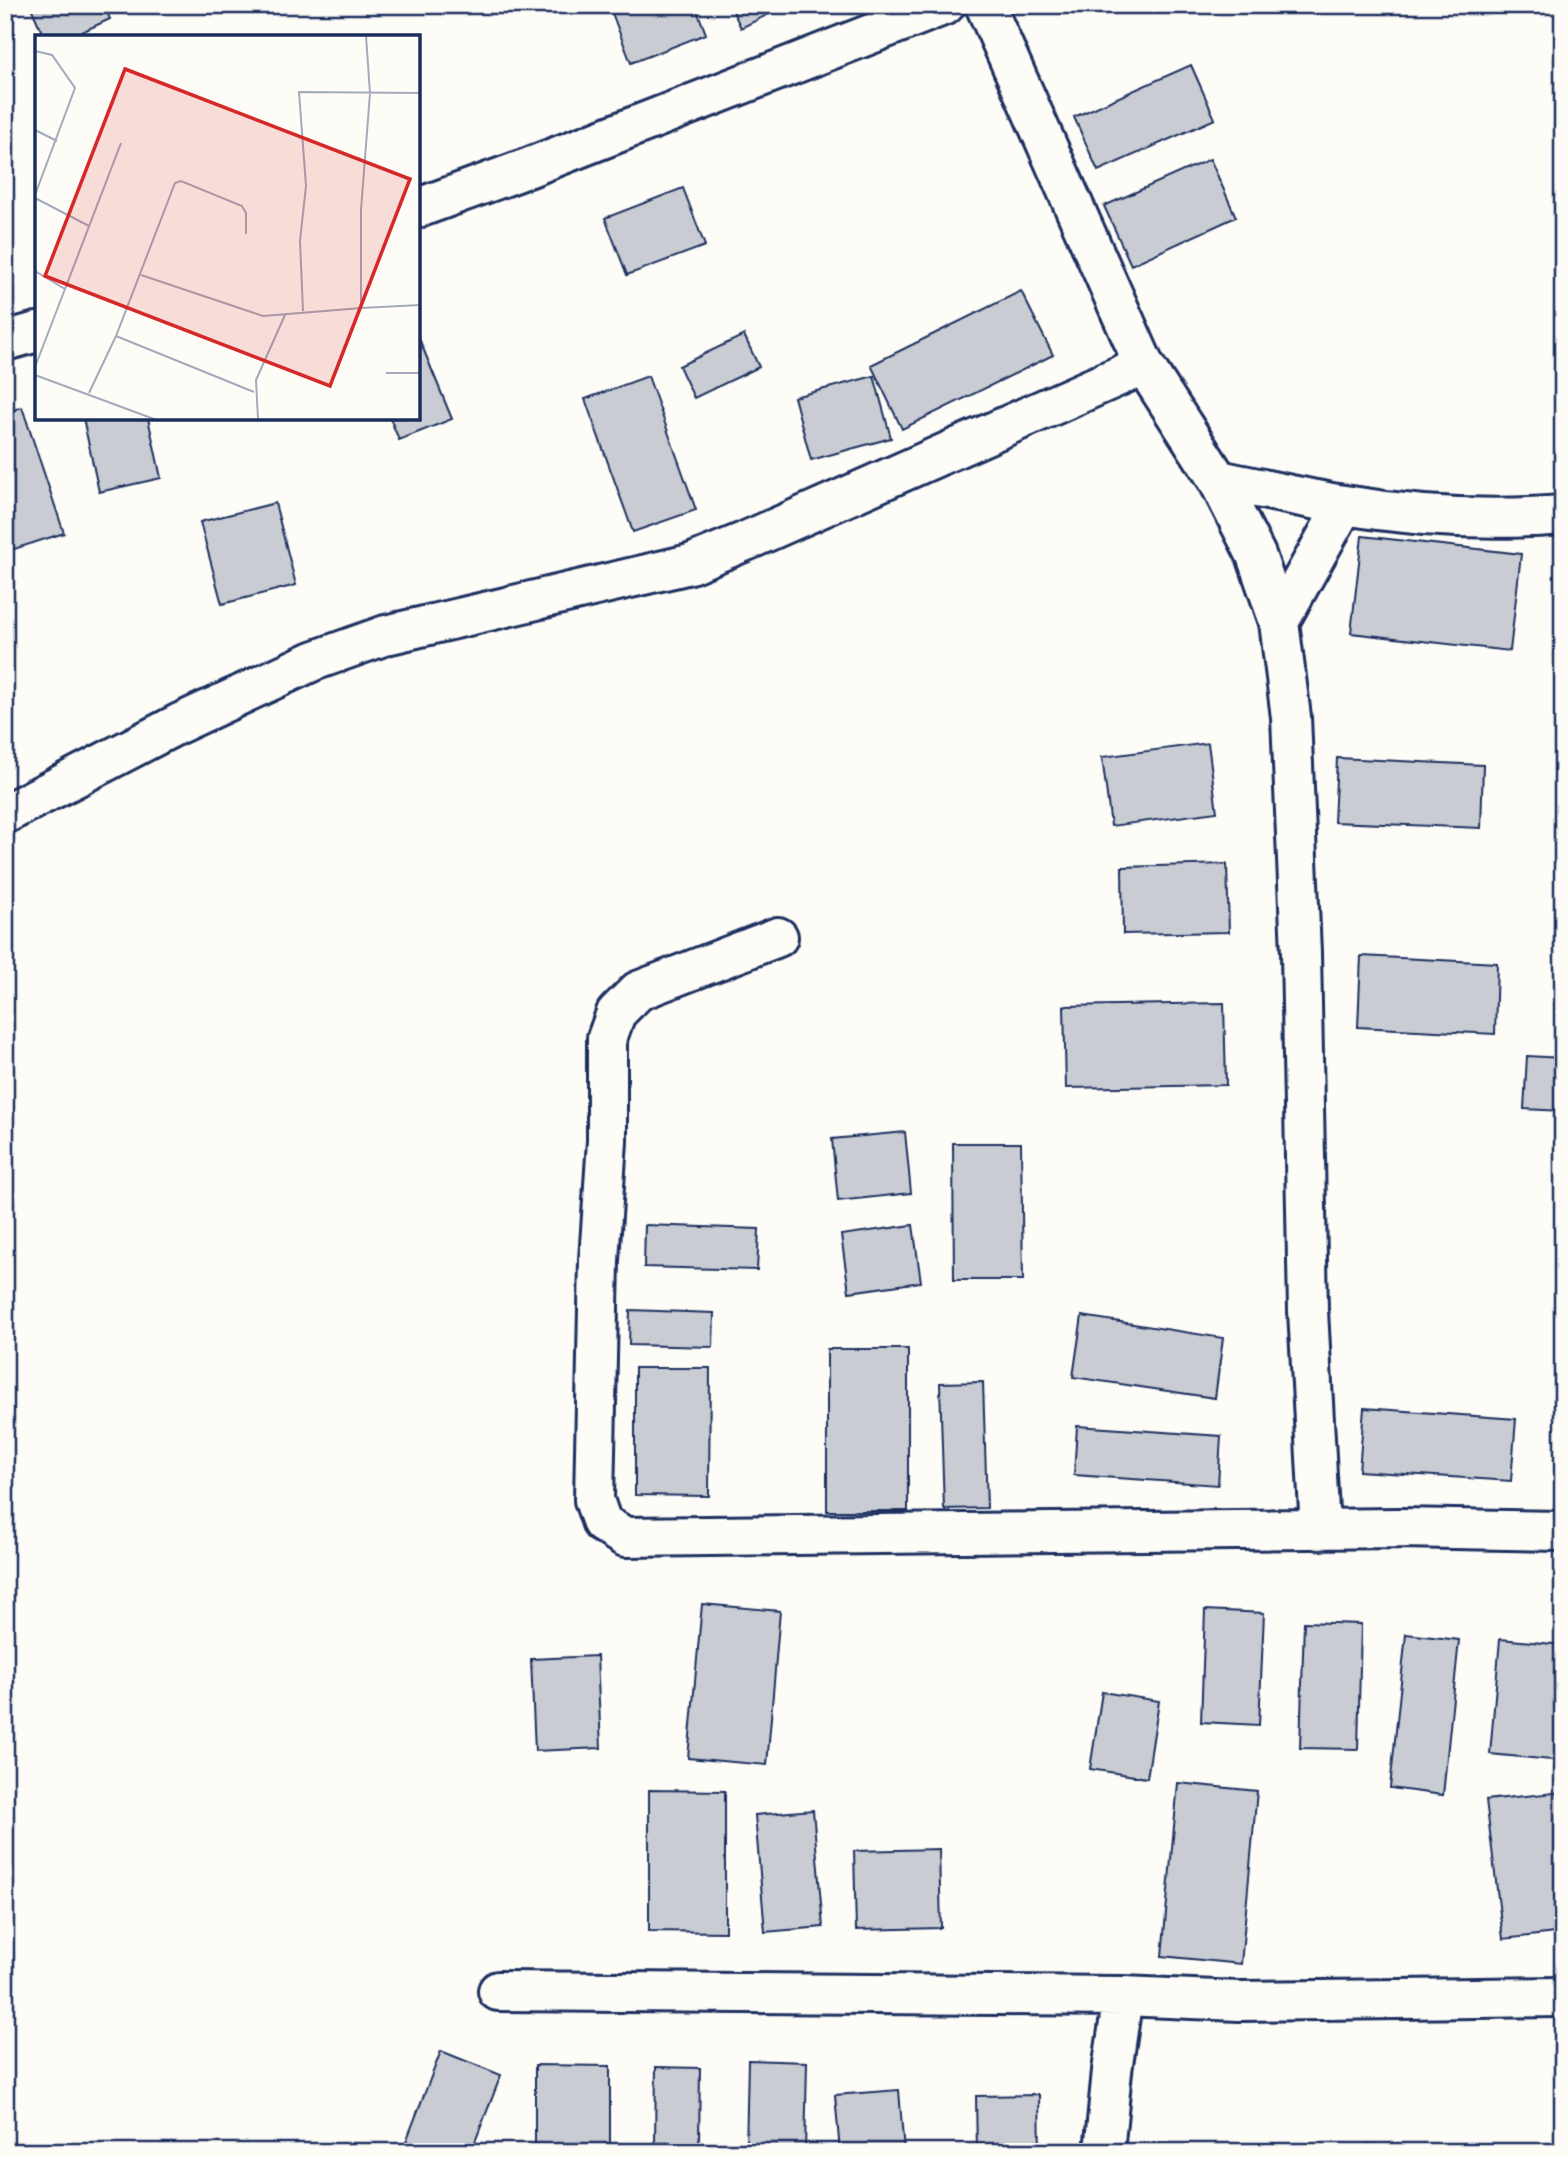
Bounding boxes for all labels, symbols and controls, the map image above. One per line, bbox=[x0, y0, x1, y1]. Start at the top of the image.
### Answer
inset map bbox=[35, 35, 420, 420]

